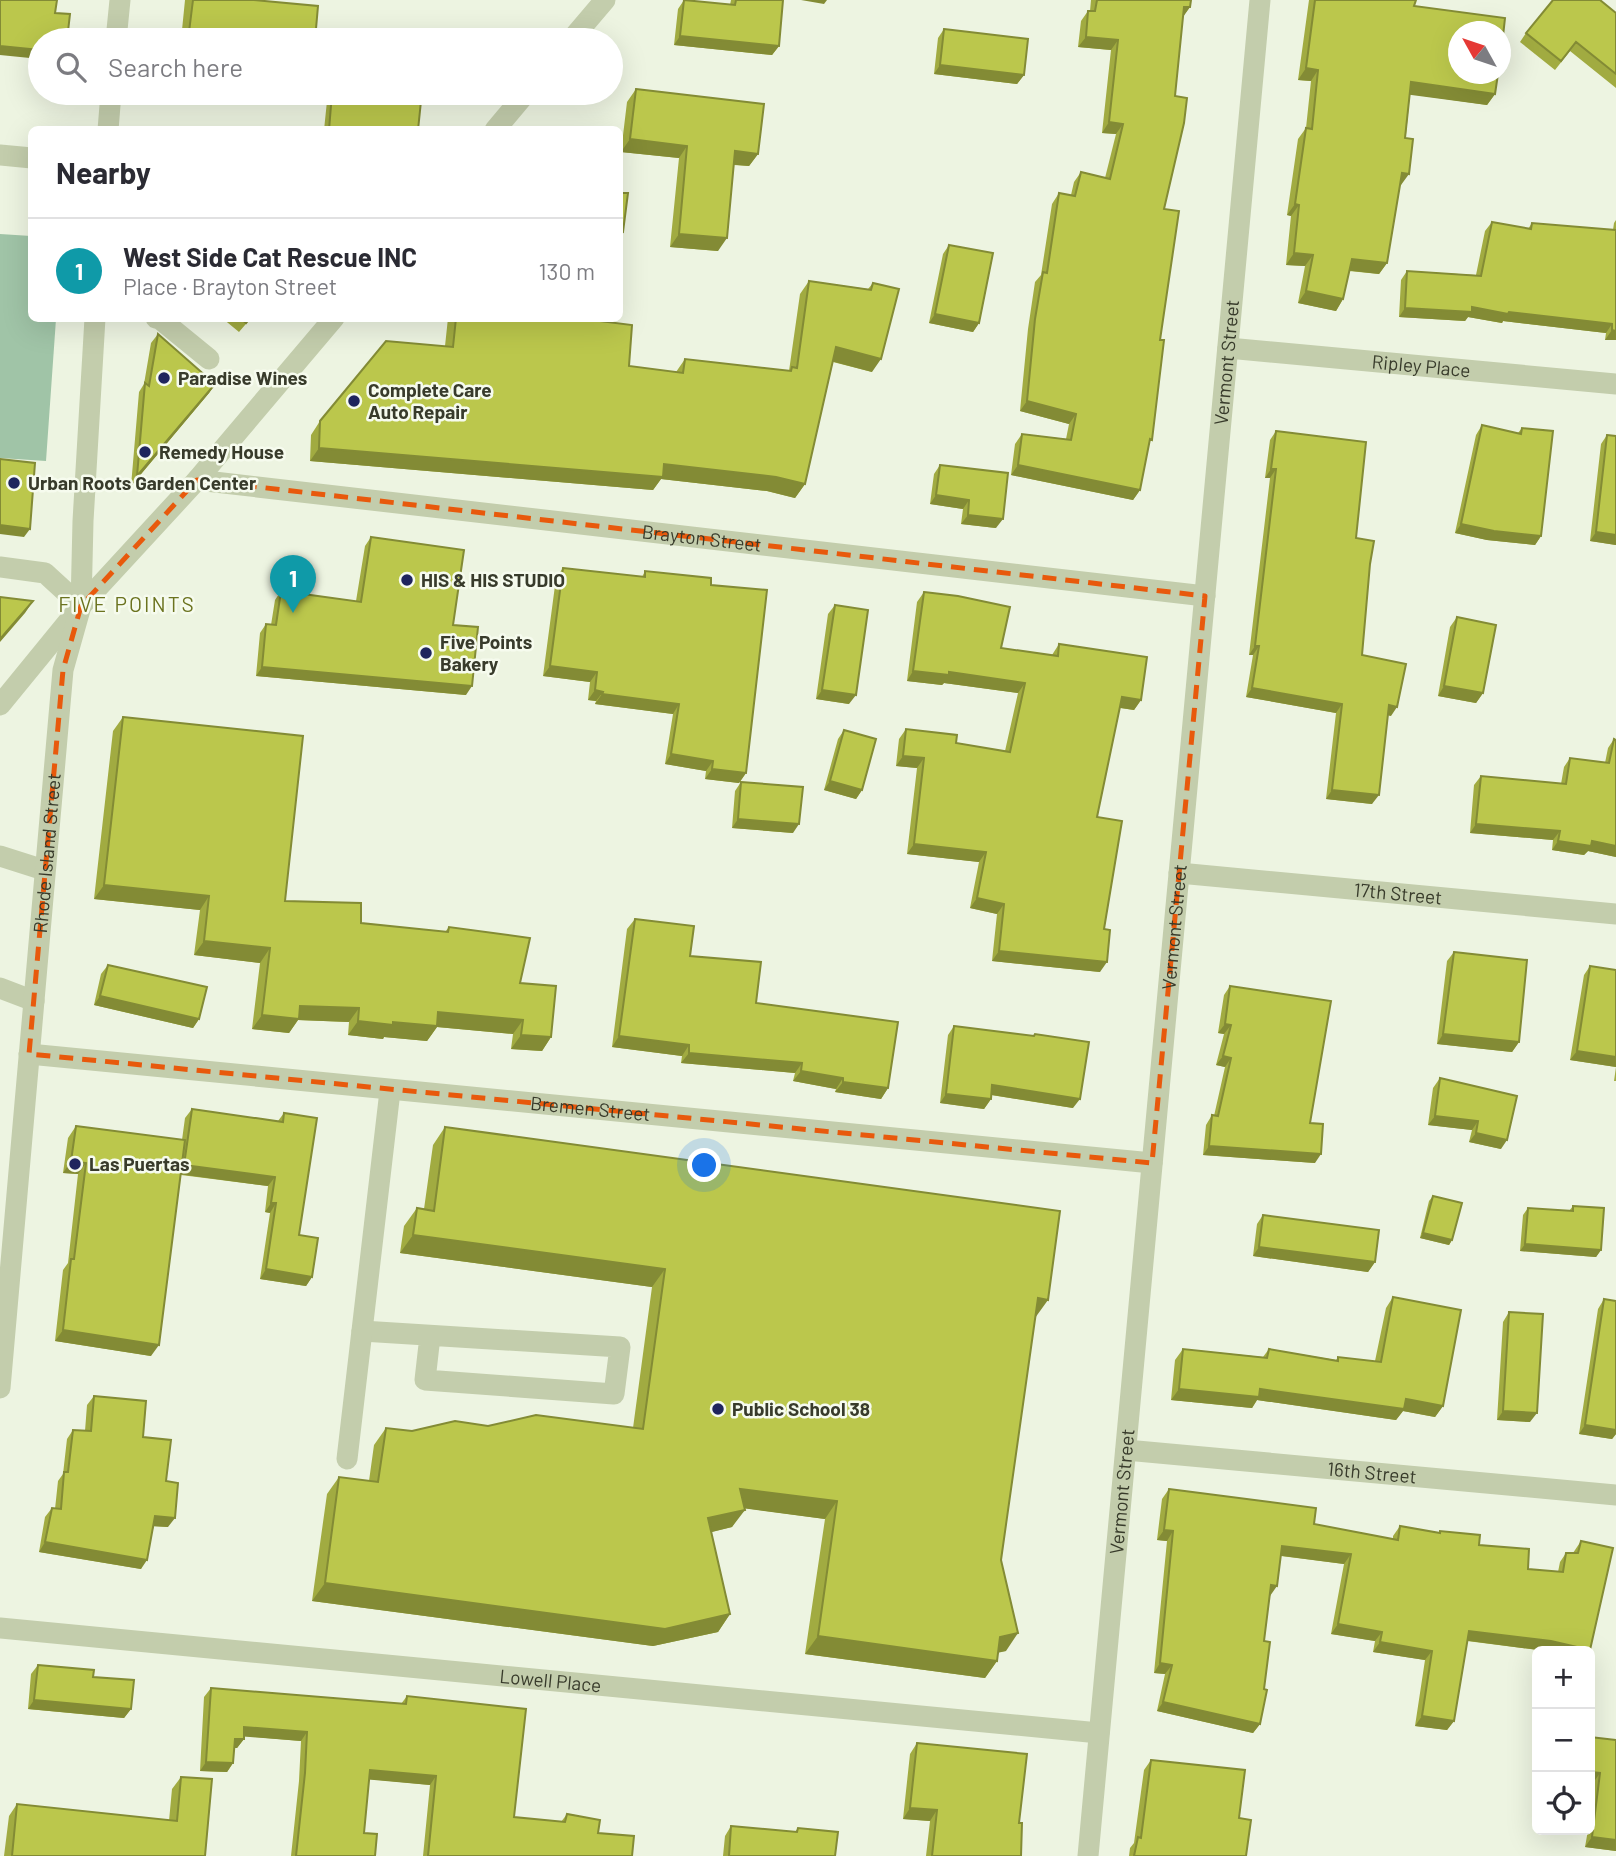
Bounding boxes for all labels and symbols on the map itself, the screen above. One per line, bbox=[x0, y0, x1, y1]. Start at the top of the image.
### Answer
north arrow bbox=[1448, 21, 1511, 84]
street label: Vermont Street bbox=[1209, 298, 1243, 426]
street label: Ripley Place bbox=[1371, 349, 1472, 381]
place label: Paradise Wines bbox=[178, 366, 307, 389]
marker: Paradise Wines bbox=[156, 370, 172, 386]
place label: Complete Care Auto Repair bbox=[368, 378, 492, 423]
marker: Complete Care Auto Repair bbox=[346, 393, 362, 409]
place label: Remedy House bbox=[159, 440, 284, 463]
marker: Remedy House bbox=[137, 444, 153, 460]
place label: Urban Roots Garden Center bbox=[28, 471, 257, 494]
marker: Urban Roots Garden Center bbox=[6, 475, 22, 491]
street label: Brayton Street bbox=[641, 519, 763, 556]
pin: 1 bbox=[270, 555, 316, 613]
place label: HIS & HIS STUDIO bbox=[421, 568, 565, 591]
marker: HIS & HIS STUDIO bbox=[399, 572, 415, 588]
district label: FIVE POINTS bbox=[58, 591, 196, 616]
place label: Five Points Bakery bbox=[440, 630, 532, 675]
marker: Five Points Bakery bbox=[418, 645, 434, 661]
street label: Rhode Island Street bbox=[28, 772, 65, 934]
street label: Vermont Street bbox=[1156, 863, 1191, 991]
street label: 17th Street bbox=[1353, 877, 1443, 909]
street label: Bremen Street bbox=[529, 1091, 652, 1125]
your location bbox=[687, 1148, 721, 1182]
place label: Las Puertas bbox=[89, 1152, 190, 1175]
marker: Las Puertas bbox=[67, 1156, 83, 1172]
place label: Public School 38 bbox=[732, 1397, 870, 1420]
marker: Public School 38 bbox=[710, 1401, 726, 1417]
street label: Vermont Street bbox=[1104, 1428, 1139, 1555]
street label: 16th Street bbox=[1326, 1457, 1418, 1488]
street label: Lowell Place bbox=[499, 1664, 602, 1696]

